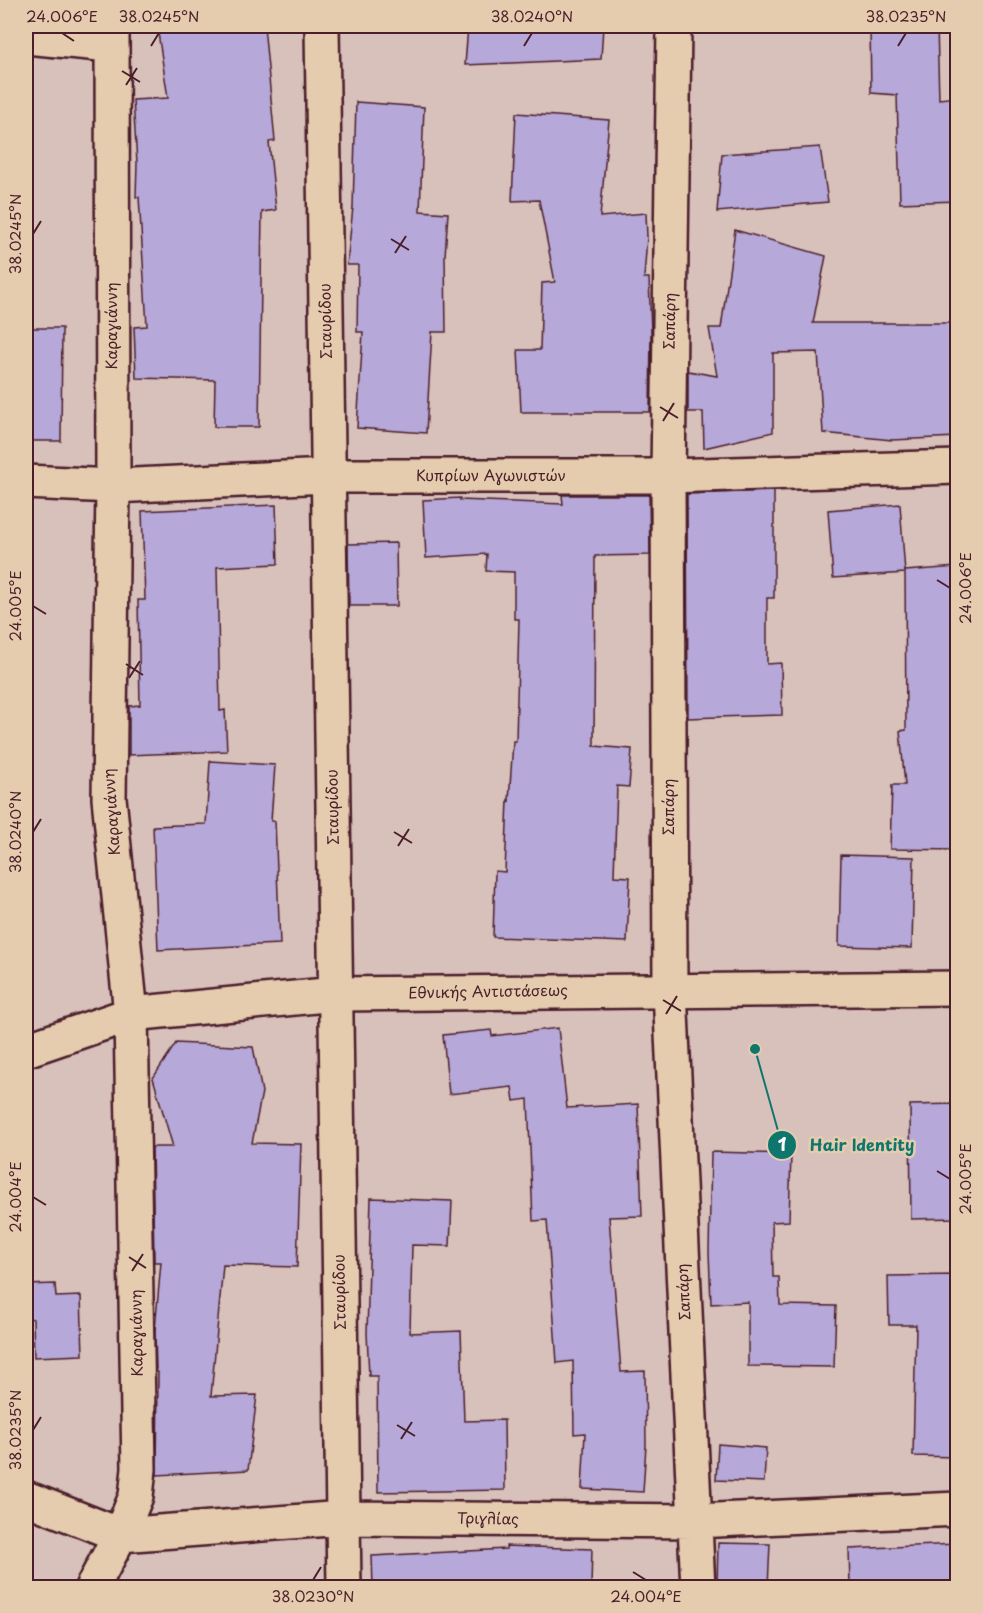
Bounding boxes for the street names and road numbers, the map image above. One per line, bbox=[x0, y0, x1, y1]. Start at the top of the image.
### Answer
street label: Καραγιάννη bbox=[99, 282, 122, 370]
street label: Σταυρίδου bbox=[312, 283, 337, 359]
street label: Σαπάρη bbox=[657, 292, 680, 349]
street label: Κυπρίων Αγωνιστών bbox=[416, 463, 566, 486]
street label: Καραγιάννη bbox=[96, 768, 125, 856]
street label: Σταυρίδου bbox=[319, 769, 344, 845]
street label: Σαπάρη bbox=[656, 779, 679, 835]
street label: Εθνικής Αντιστάσεως bbox=[408, 978, 568, 1003]
street label: Σταυρίδου bbox=[326, 1254, 351, 1330]
street label: Σαπάρη bbox=[670, 1263, 695, 1321]
street label: Καραγιάννη bbox=[123, 1289, 148, 1377]
street label: Τριγλίας bbox=[457, 1505, 519, 1530]

